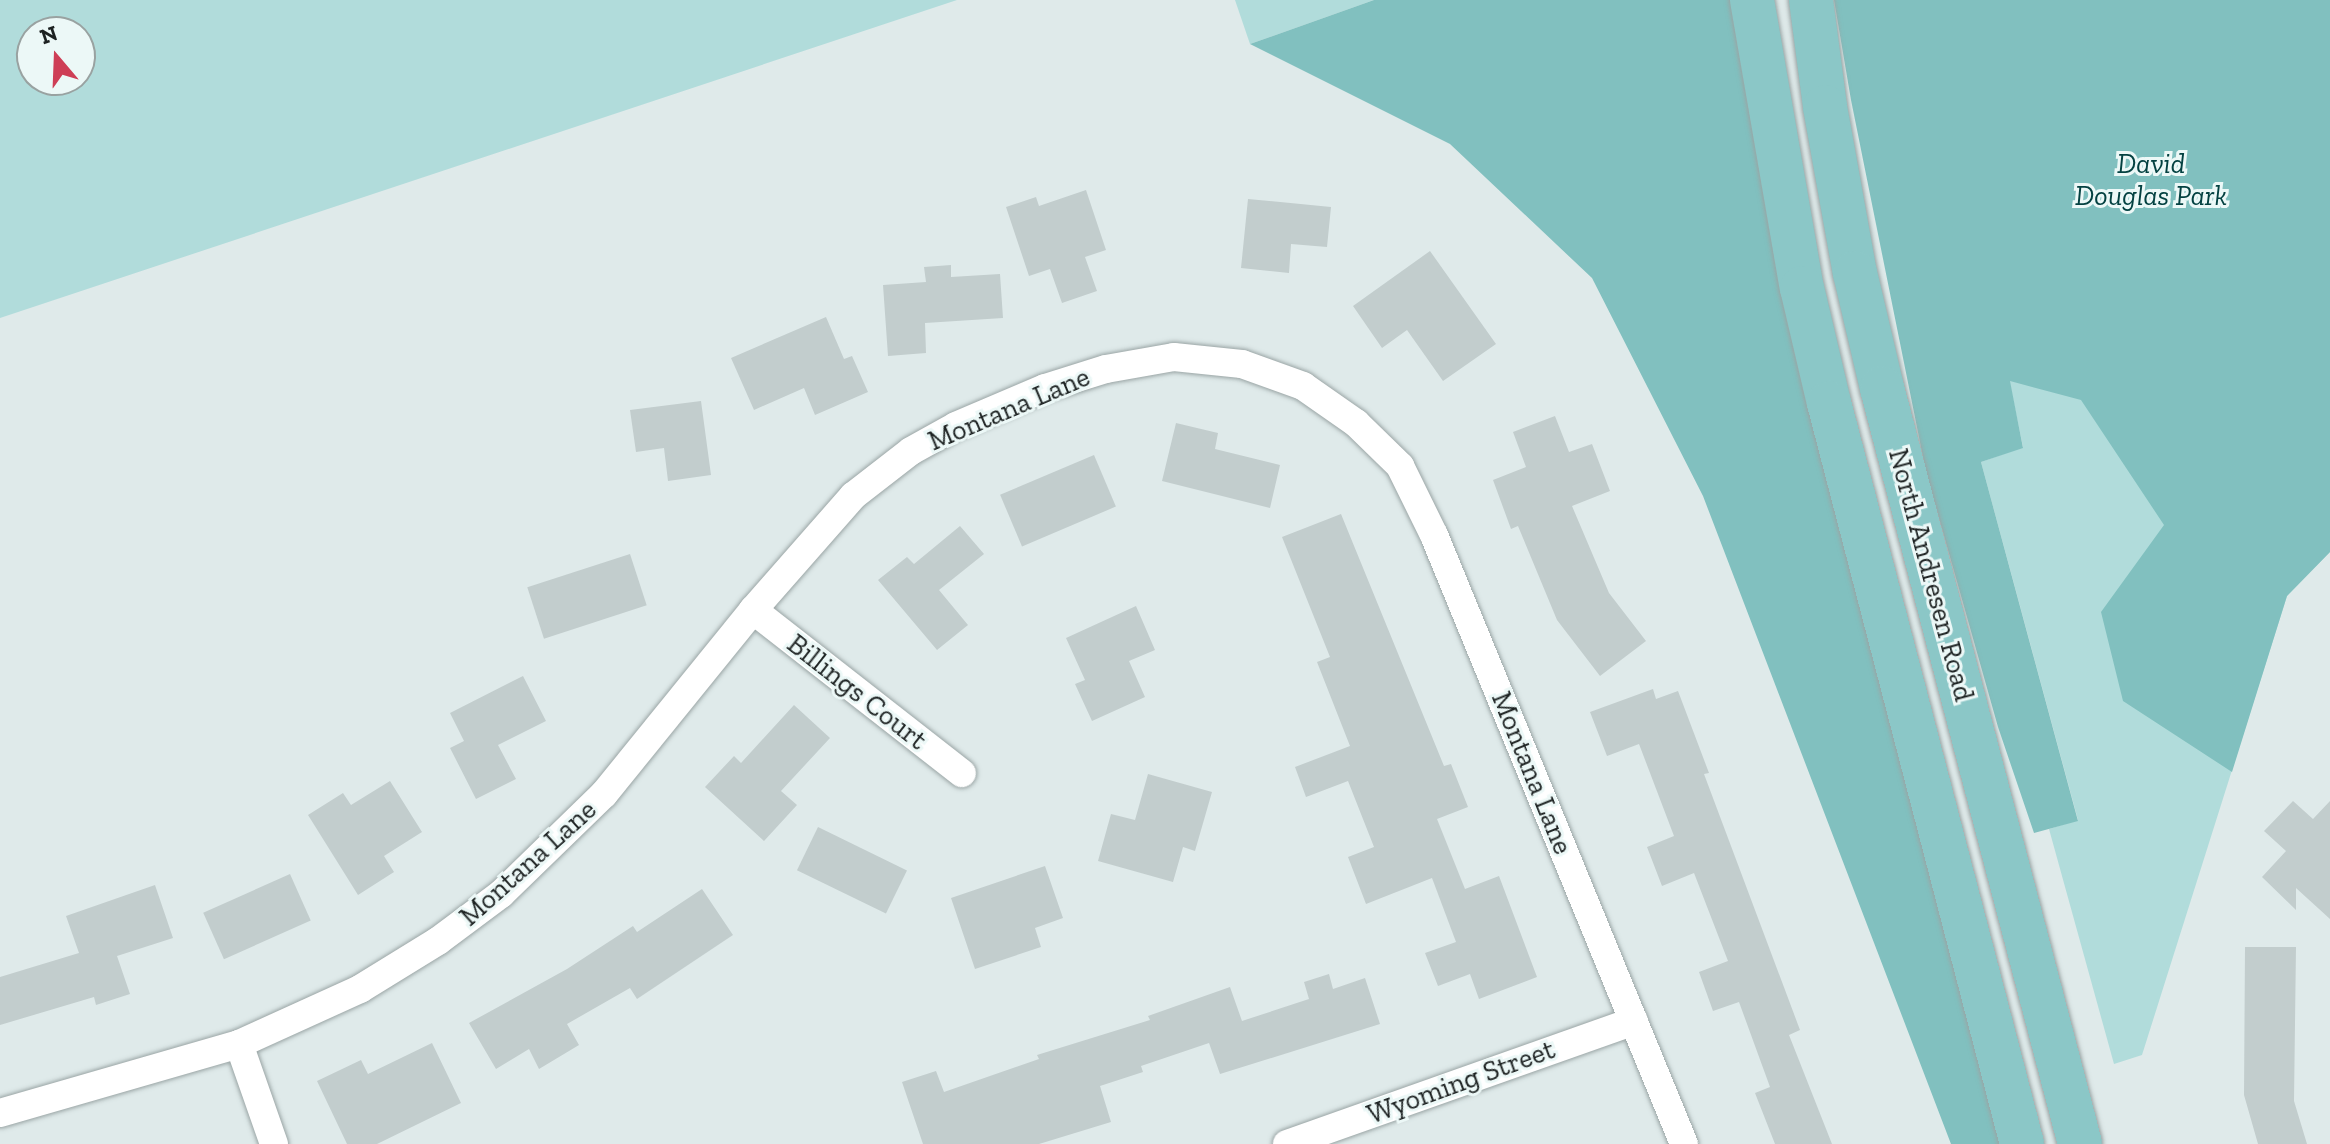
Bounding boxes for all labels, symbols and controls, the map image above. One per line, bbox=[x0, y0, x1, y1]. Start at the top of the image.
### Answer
north arrow bbox=[16, 16, 96, 96]
text: N bbox=[36, 19, 61, 50]
park label: David Douglas Park bbox=[2075, 147, 2227, 213]
street label: Montana Lane bbox=[923, 360, 1095, 458]
street label: North Andresen Road bbox=[1881, 445, 1981, 705]
street label: Billings Court bbox=[781, 627, 933, 757]
street label: Montana Lane bbox=[1484, 687, 1580, 859]
street label: Montana Lane bbox=[453, 793, 603, 933]
street label: Wyoming Street bbox=[1363, 1033, 1559, 1131]

